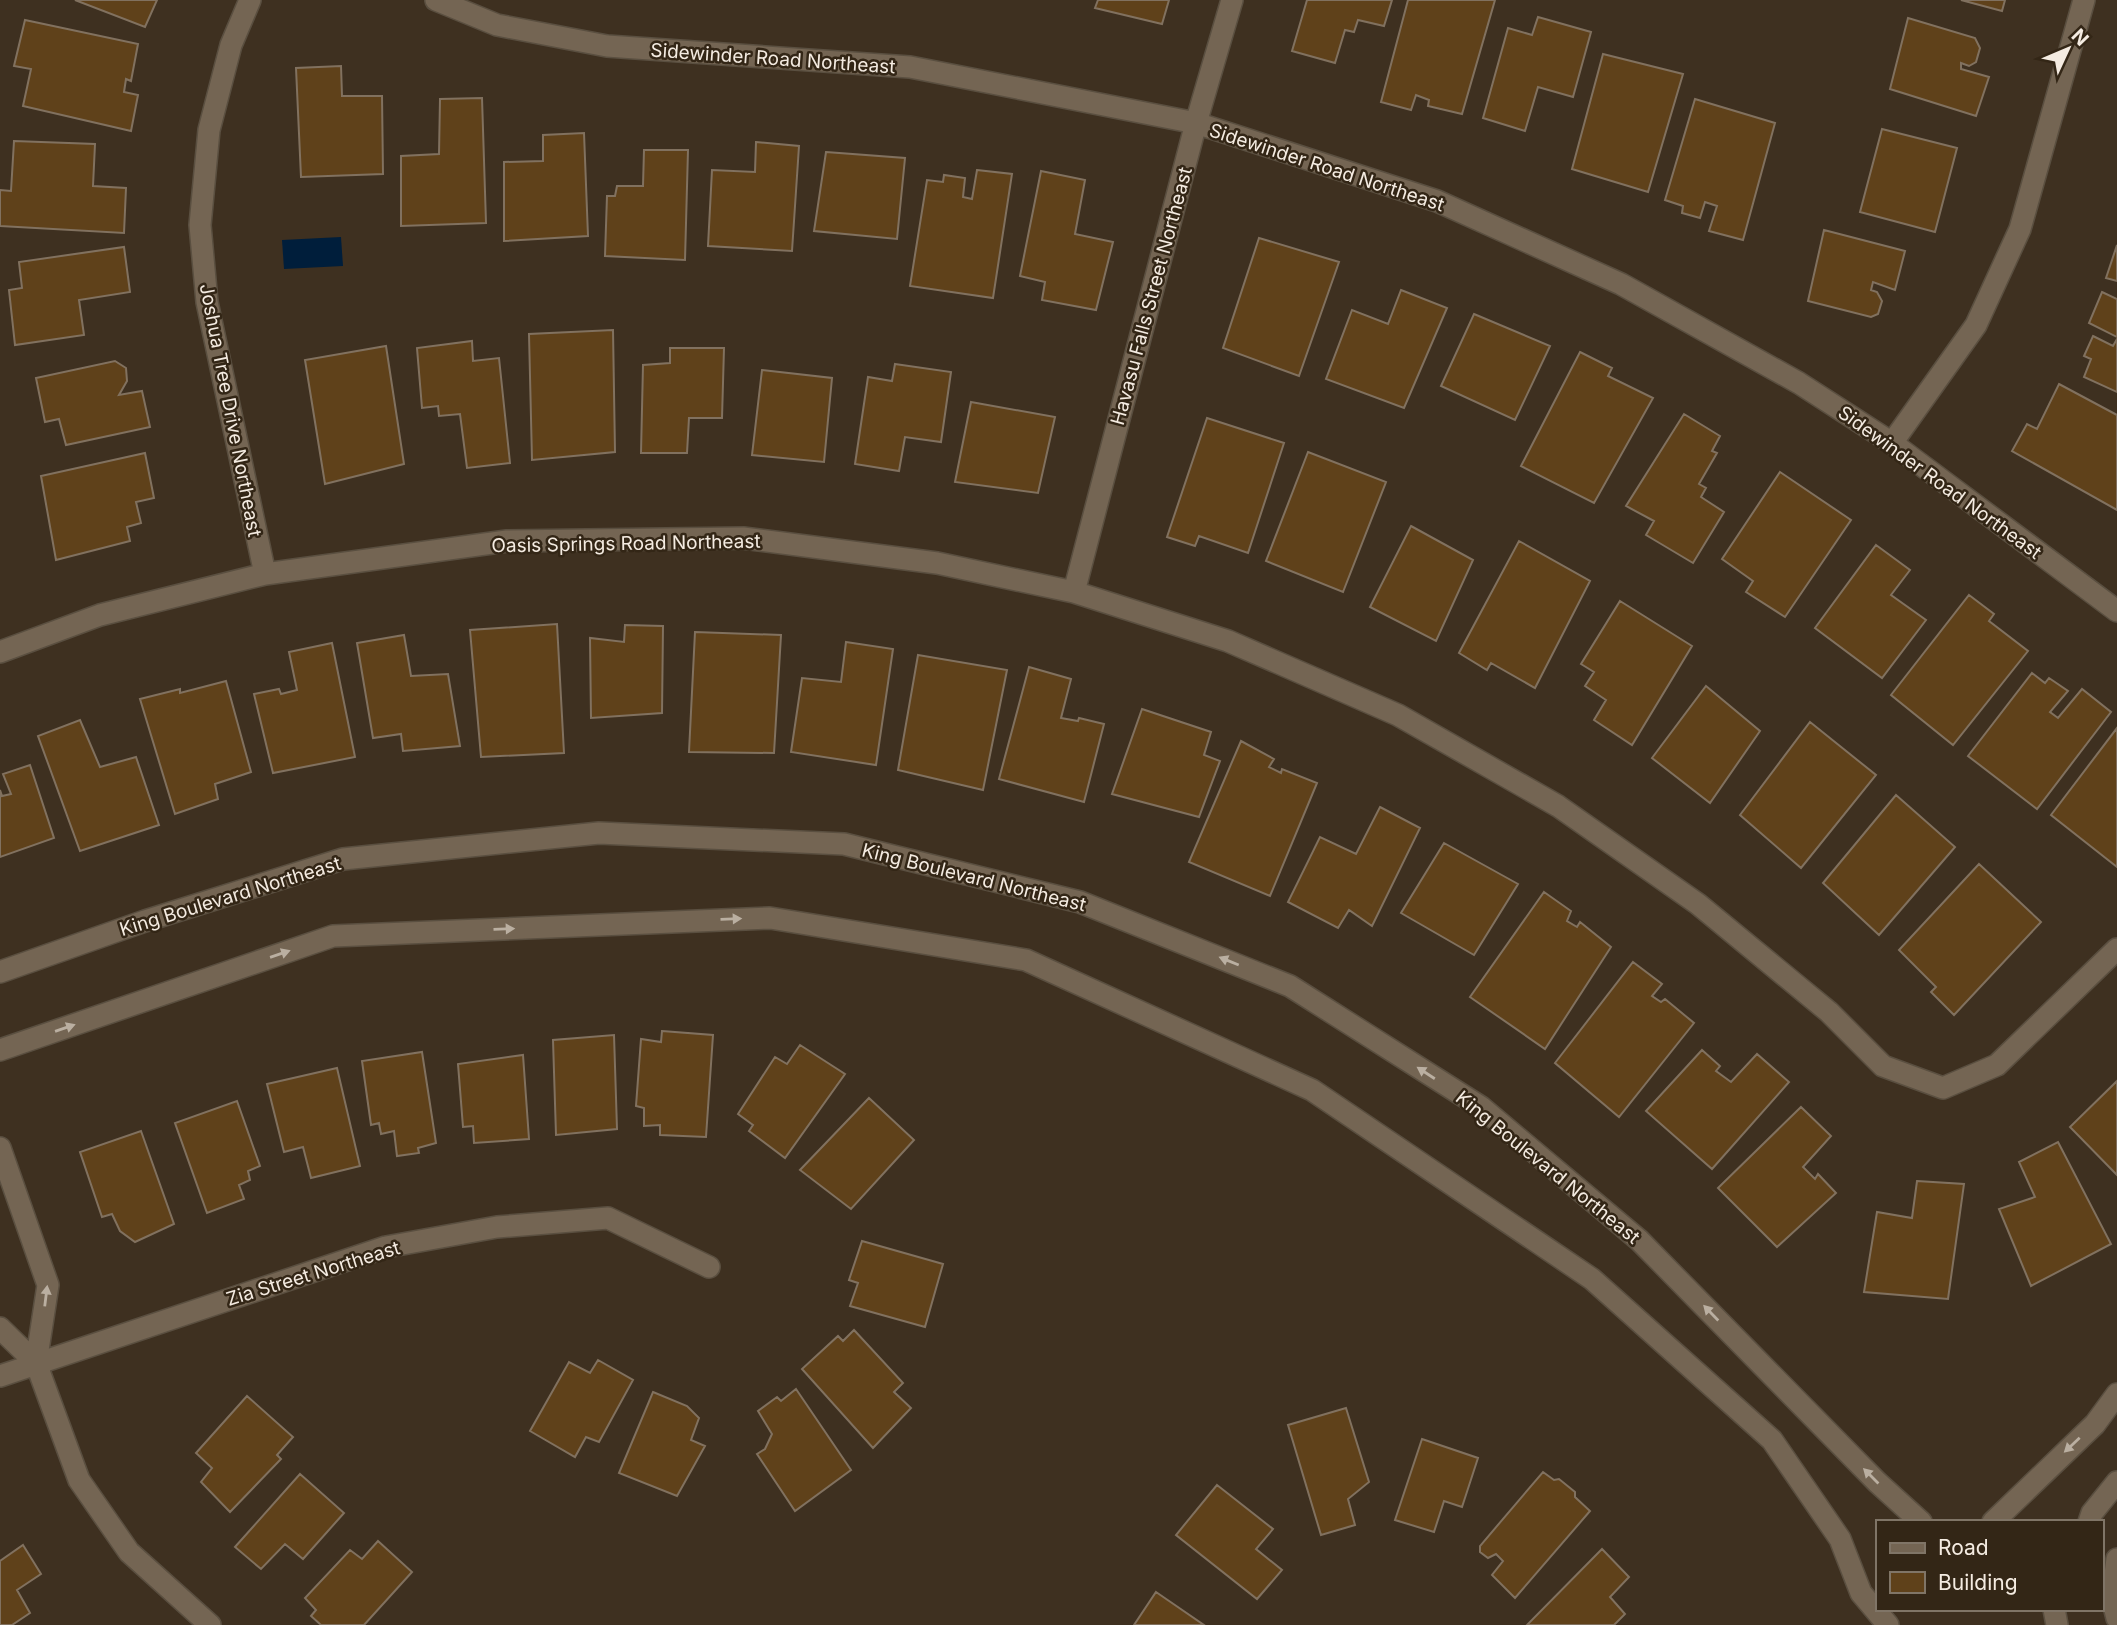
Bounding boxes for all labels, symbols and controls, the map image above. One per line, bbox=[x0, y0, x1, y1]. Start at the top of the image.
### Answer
north arrow bbox=[2033, 14, 2103, 84]
text: N bbox=[2067, 24, 2093, 51]
street label: Sidewinder Road Northeast bbox=[650, 38, 896, 79]
street label: Sidewinder Road Northeast bbox=[1206, 119, 1447, 216]
street label: Havasu Falls Street Northeast bbox=[1106, 165, 1197, 428]
street label: Joshua Tree Drive Northeast bbox=[195, 281, 266, 539]
street label: Sidewinder Road Northeast bbox=[1834, 401, 2046, 564]
street label: Oasis Springs Road Northeast bbox=[491, 530, 761, 557]
street label: King Boulevard Northeast bbox=[859, 838, 1088, 916]
street label: King Boulevard Northeast bbox=[117, 852, 344, 941]
one-way arrow bbox=[721, 914, 743, 925]
one-way arrow bbox=[493, 923, 515, 934]
one-way arrow bbox=[269, 948, 290, 959]
one-way arrow bbox=[1218, 956, 1239, 967]
one-way arrow bbox=[54, 1022, 75, 1033]
one-way arrow bbox=[1416, 1066, 1436, 1079]
street label: King Boulevard Northeast bbox=[1451, 1086, 1644, 1249]
street label: Zia Street Northeast bbox=[224, 1236, 403, 1311]
one-way arrow bbox=[40, 1285, 51, 1307]
one-way arrow bbox=[1703, 1305, 1720, 1322]
one-way arrow bbox=[2064, 1437, 2081, 1453]
one-way arrow bbox=[1863, 1468, 1880, 1484]
legend bbox=[1876, 1520, 2103, 1611]
text: Road bbox=[1938, 1535, 1989, 1560]
text: Building bbox=[1938, 1570, 2018, 1595]

